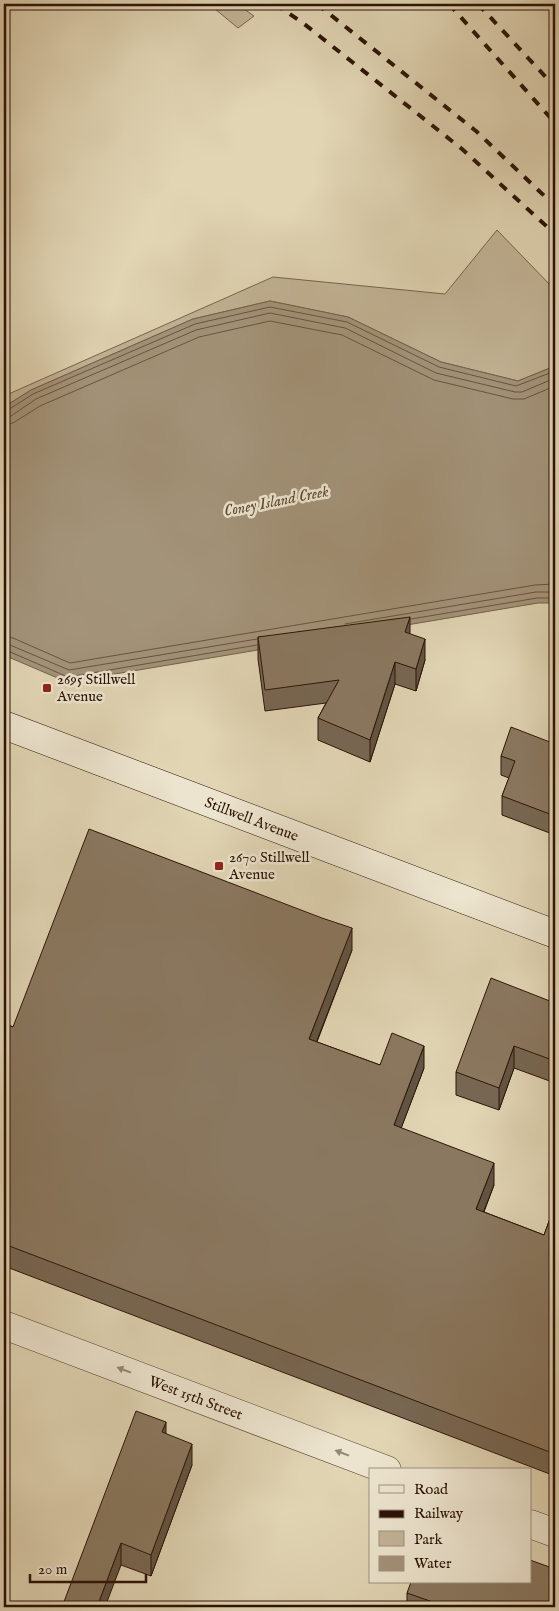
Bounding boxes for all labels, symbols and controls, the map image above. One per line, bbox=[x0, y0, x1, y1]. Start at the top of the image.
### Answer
water label: Coney Island Creek bbox=[222, 482, 331, 522]
place label: 2695 Stillwell Avenue bbox=[56, 670, 136, 706]
marker: 2695 Stillwell Avenue bbox=[41, 682, 53, 694]
street label: Stillwell Avenue bbox=[202, 793, 301, 846]
place label: 2670 Stillwell Avenue bbox=[228, 848, 311, 884]
marker: 2670 Stillwell Avenue bbox=[213, 860, 225, 872]
one-way arrow bbox=[116, 1366, 131, 1374]
street label: West 15th Street bbox=[146, 1372, 245, 1424]
one-way arrow bbox=[335, 1448, 349, 1456]
legend bbox=[369, 1468, 532, 1584]
text: Road bbox=[414, 1480, 449, 1499]
text: Railway bbox=[414, 1504, 464, 1523]
text: Park bbox=[414, 1530, 444, 1549]
scale bar bbox=[30, 1551, 146, 1583]
text: Water bbox=[414, 1554, 452, 1573]
text: 20 m bbox=[38, 1560, 68, 1579]

